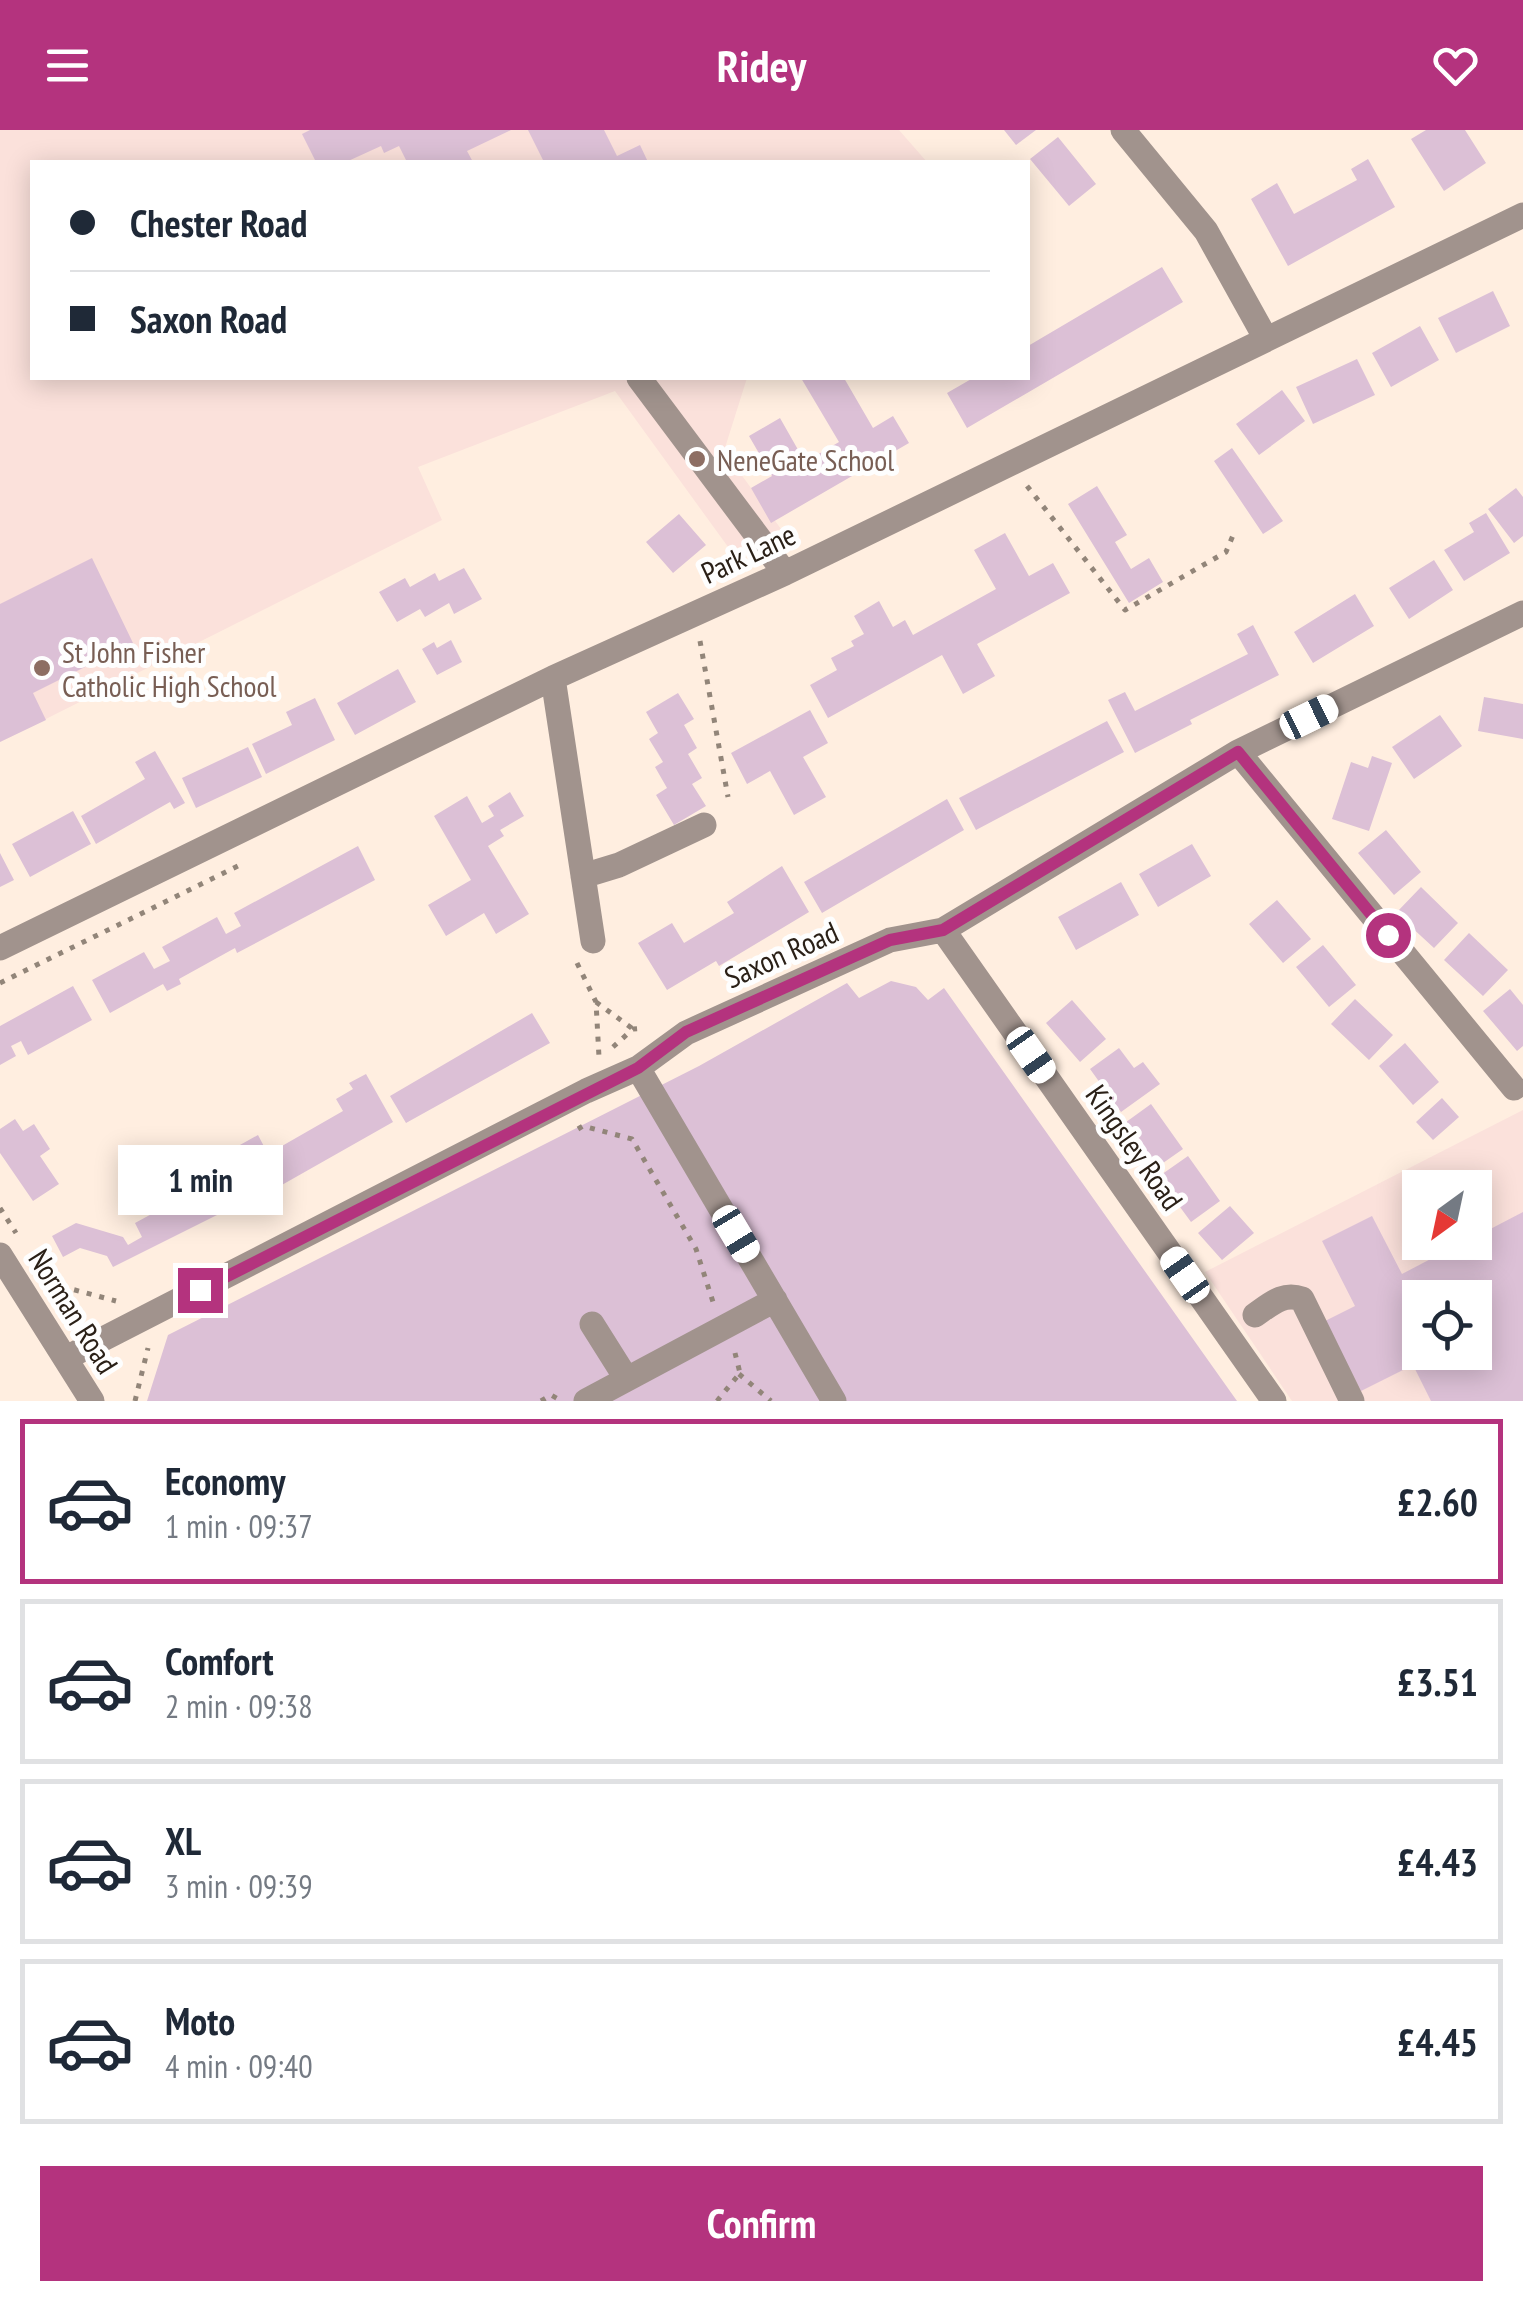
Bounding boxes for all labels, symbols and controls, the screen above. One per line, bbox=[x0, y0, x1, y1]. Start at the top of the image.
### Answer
text: Ridey bbox=[717, 36, 806, 94]
icon: menu bbox=[40, 38, 95, 93]
icon: heart bbox=[1428, 38, 1483, 93]
text: Chester Road bbox=[130, 198, 307, 247]
text: Saxon Road bbox=[130, 294, 287, 343]
place label: NeneGate School bbox=[717, 440, 894, 479]
marker: NeneGate School bbox=[686, 448, 708, 470]
street label: Park Lane bbox=[695, 514, 801, 592]
place label: St John Fisher Catholic High School bbox=[62, 632, 276, 705]
marker: St John Fisher Catholic High School bbox=[31, 657, 53, 679]
car bbox=[1275, 690, 1343, 744]
street label: Saxon Road bbox=[718, 912, 844, 996]
route start bbox=[1366, 913, 1411, 958]
car bbox=[1002, 1022, 1060, 1088]
street label: Kingsley Road bbox=[1078, 1077, 1192, 1217]
callout: 1 min bbox=[118, 1145, 282, 1215]
text: 1 min bbox=[168, 1159, 233, 1201]
north arrow bbox=[1402, 1170, 1492, 1260]
map controls bbox=[1402, 1170, 1492, 1370]
car bbox=[708, 1201, 764, 1267]
street label: Norman Road bbox=[20, 1241, 128, 1381]
car bbox=[1156, 1242, 1214, 1308]
route end bbox=[178, 1268, 223, 1313]
button: locate bbox=[1402, 1280, 1492, 1370]
text: Economy bbox=[165, 1456, 285, 1505]
icon: car bbox=[45, 1457, 135, 1547]
text: £2.60 bbox=[1397, 1477, 1478, 1526]
text: 1 min · 09:37 bbox=[165, 1505, 313, 1547]
text: Comfort bbox=[165, 1636, 274, 1685]
icon: car bbox=[45, 1637, 135, 1727]
text: £3.51 bbox=[1397, 1657, 1478, 1706]
text: 2 min · 09:38 bbox=[165, 1685, 313, 1727]
text: XL bbox=[165, 1816, 201, 1865]
icon: car bbox=[45, 1817, 135, 1907]
text: £4.43 bbox=[1397, 1837, 1478, 1886]
text: 3 min · 09:39 bbox=[165, 1865, 313, 1907]
text: Moto bbox=[165, 1996, 235, 2045]
icon: car bbox=[45, 1997, 135, 2087]
text: £4.45 bbox=[1397, 2017, 1478, 2066]
text: 4 min · 09:40 bbox=[165, 2045, 313, 2087]
button: Confirm bbox=[40, 2166, 1483, 2281]

